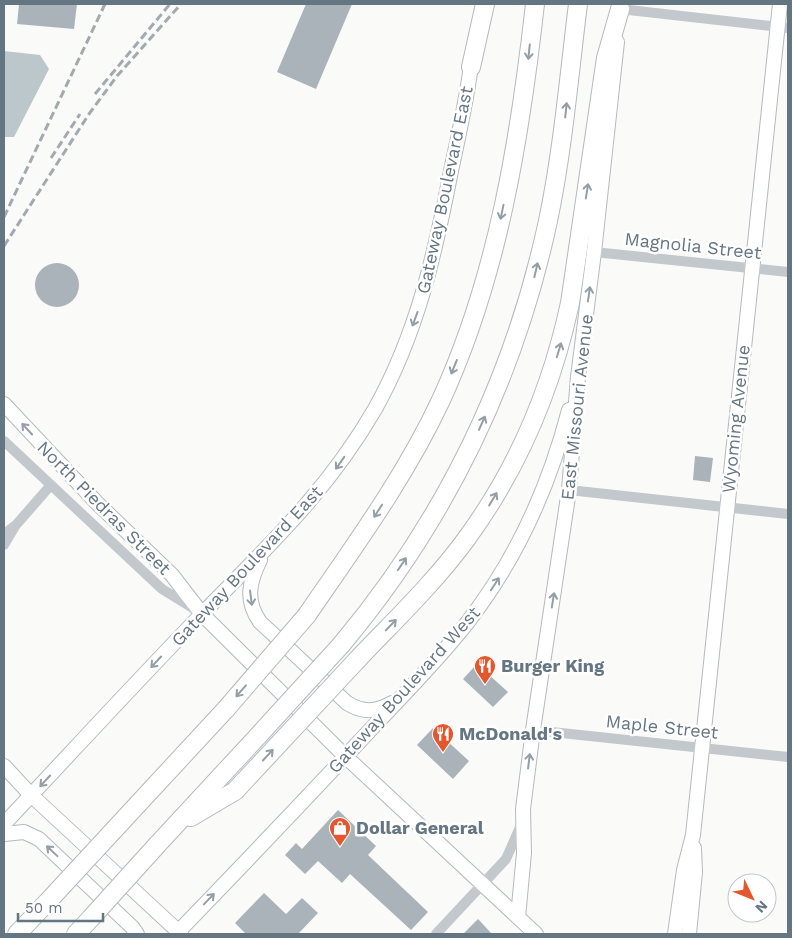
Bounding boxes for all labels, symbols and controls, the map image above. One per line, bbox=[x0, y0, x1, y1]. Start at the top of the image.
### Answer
one-way arrow bbox=[524, 44, 534, 60]
street label: Gateway Boulevard East bbox=[412, 84, 477, 296]
one-way arrow bbox=[561, 103, 571, 119]
one-way arrow bbox=[582, 183, 592, 199]
one-way arrow bbox=[497, 204, 506, 220]
street label: Magnolia Street bbox=[624, 228, 763, 263]
one-way arrow bbox=[532, 262, 541, 278]
one-way arrow bbox=[584, 286, 594, 302]
one-way arrow bbox=[410, 311, 419, 326]
street label: East Missouri Avenue bbox=[556, 313, 597, 501]
one-way arrow bbox=[554, 343, 564, 359]
street label: Wyoming Avenue bbox=[717, 344, 754, 494]
one-way arrow bbox=[448, 359, 458, 374]
one-way arrow bbox=[477, 416, 487, 431]
one-way arrow bbox=[21, 423, 33, 436]
street label: North Piedras Street bbox=[33, 437, 176, 579]
one-way arrow bbox=[335, 455, 345, 469]
street label: Gateway Boulevard East bbox=[167, 481, 327, 650]
one-way arrow bbox=[488, 492, 498, 506]
one-way arrow bbox=[373, 503, 383, 517]
one-way arrow bbox=[397, 557, 407, 571]
one-way arrow bbox=[490, 578, 500, 592]
one-way arrow bbox=[246, 590, 256, 606]
one-way arrow bbox=[548, 592, 558, 608]
street label: Gateway Boulevard West bbox=[323, 602, 484, 777]
one-way arrow bbox=[385, 618, 397, 631]
restaurant icon: Burger King bbox=[473, 654, 497, 685]
place label: Burger King bbox=[501, 655, 605, 676]
one-way arrow bbox=[150, 656, 162, 669]
one-way arrow bbox=[235, 685, 247, 698]
street label: Maple Street bbox=[605, 710, 720, 743]
restaurant icon: McDonald's bbox=[431, 722, 455, 753]
place label: McDonald's bbox=[459, 723, 562, 744]
one-way arrow bbox=[262, 749, 274, 762]
one-way arrow bbox=[524, 753, 534, 769]
one-way arrow bbox=[39, 774, 51, 787]
shop icon: Dollar General bbox=[328, 816, 352, 847]
place label: Dollar General bbox=[356, 817, 484, 838]
one-way arrow bbox=[46, 845, 59, 857]
north arrow bbox=[727, 873, 777, 923]
scale bar bbox=[18, 890, 102, 922]
one-way arrow bbox=[203, 893, 216, 905]
text: N bbox=[752, 898, 771, 916]
text: 50 m bbox=[25, 899, 62, 917]

